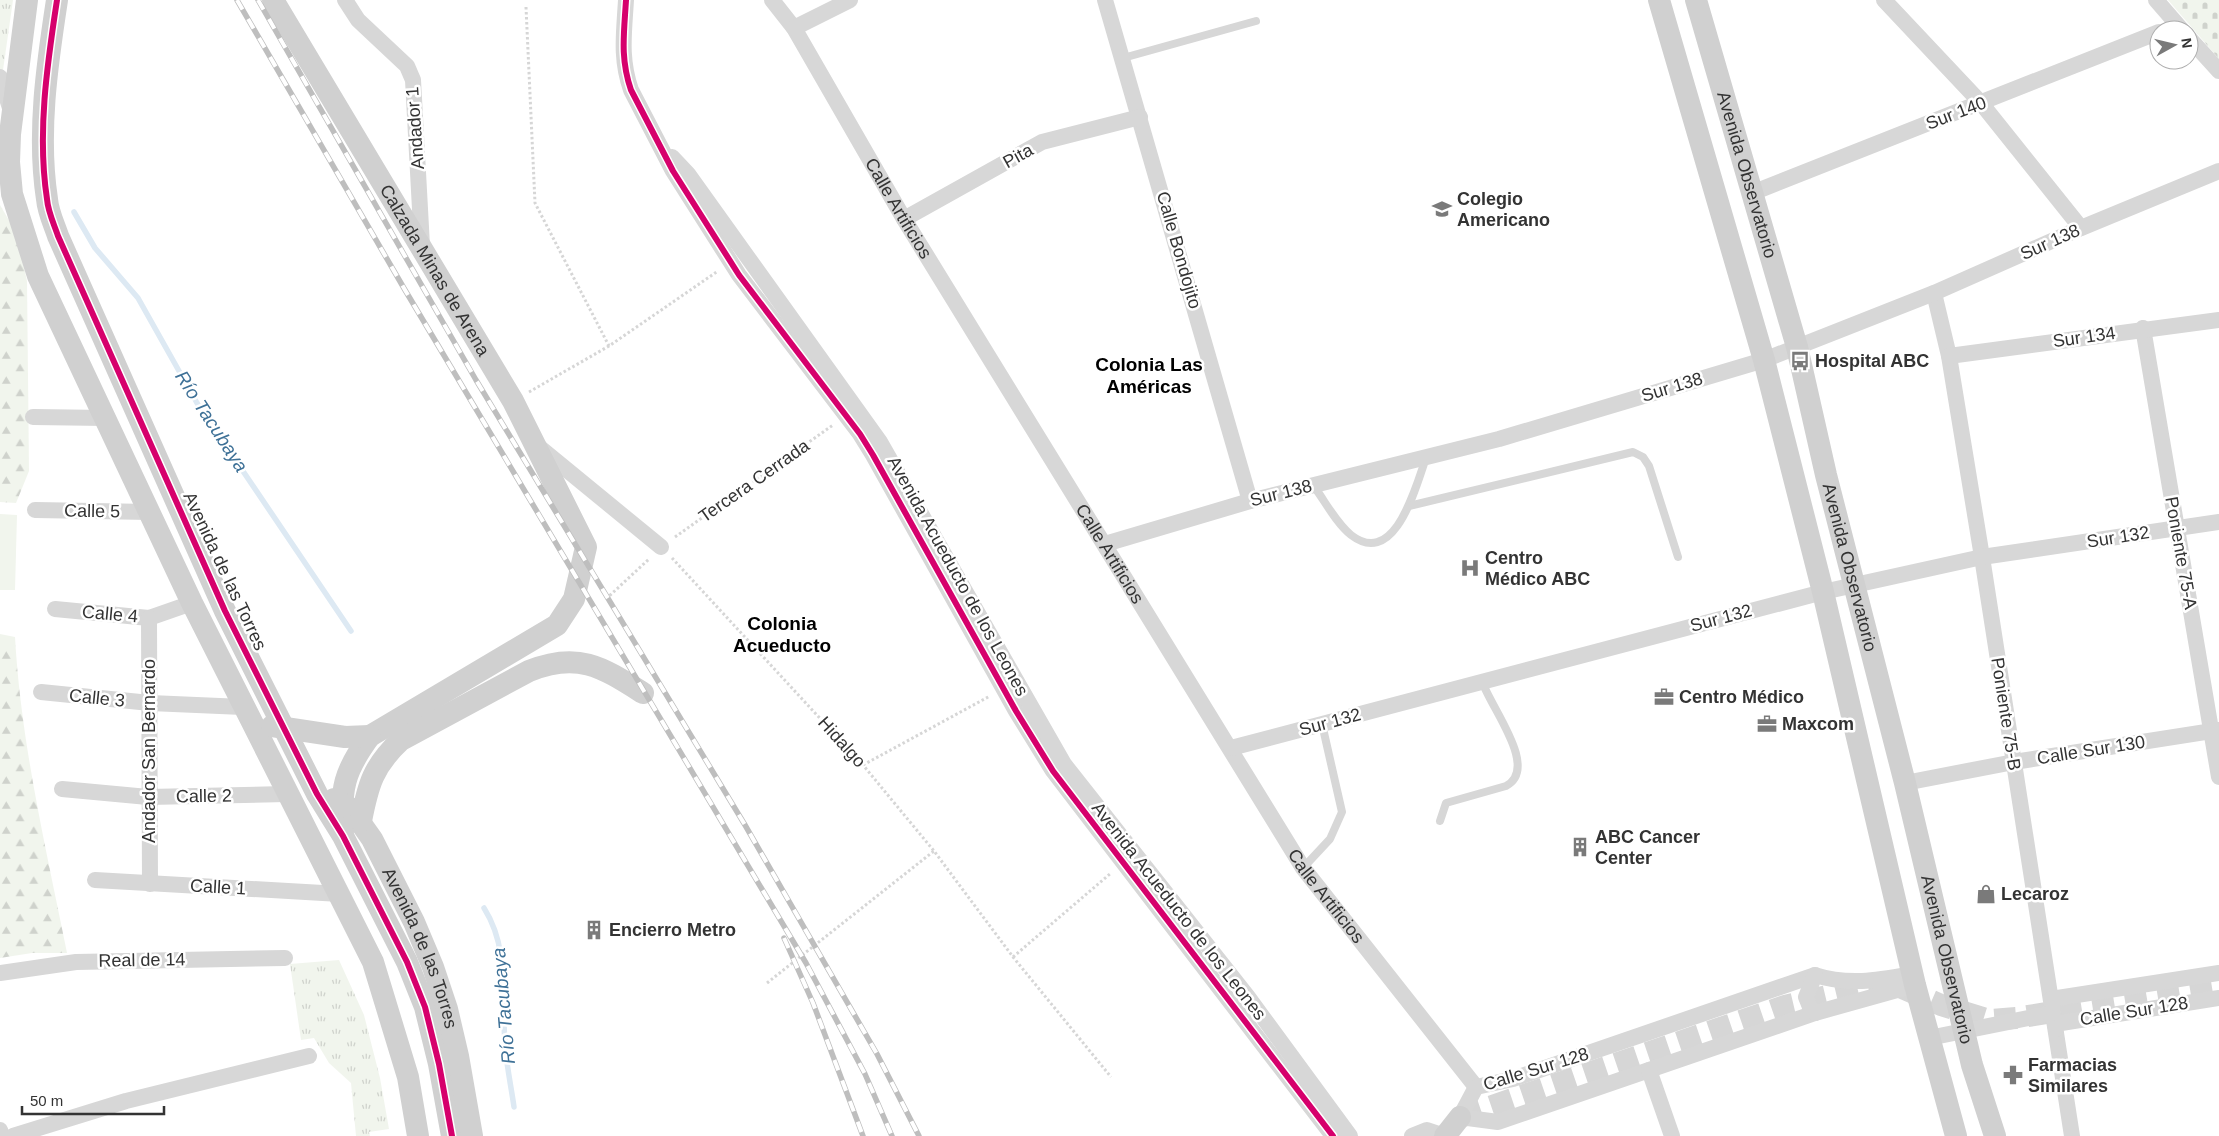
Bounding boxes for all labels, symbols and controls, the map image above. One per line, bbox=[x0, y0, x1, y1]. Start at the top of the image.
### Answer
north arrow bbox=[2149, 20, 2199, 70]
text: N bbox=[2178, 37, 2196, 49]
street label: Andador 1 bbox=[402, 86, 428, 170]
street label: Avenida Observatorio bbox=[1713, 89, 1781, 261]
street label: Sur 140 bbox=[1923, 92, 1989, 134]
street label: Pita bbox=[1000, 139, 1037, 172]
street label: Calle Artificios bbox=[861, 155, 936, 262]
street label: Calzada Minas de Arena bbox=[376, 181, 494, 360]
street label: Calle Bondojito bbox=[1153, 189, 1205, 311]
place label: Colegio Americano bbox=[1457, 189, 1550, 230]
school or university icon: Colegio Americano bbox=[1431, 198, 1453, 220]
street label: Sur 138 bbox=[2017, 220, 2083, 264]
street label: Sur 134 bbox=[2051, 323, 2117, 351]
bus stop icon: Hospital ABC bbox=[1789, 350, 1811, 372]
place label: Hospital ABC bbox=[1815, 351, 1929, 371]
district label: Colonia Las Américas bbox=[1095, 354, 1203, 397]
water label: Río Tacubaya bbox=[171, 367, 252, 476]
street label: Sur 138 bbox=[1639, 368, 1705, 406]
street label: Tercera Cerrada bbox=[695, 435, 814, 526]
street label: Avenida Acueducto de los Leones bbox=[884, 453, 1032, 699]
street label: Sur 138 bbox=[1248, 476, 1314, 510]
street label: Avenida Observatorio bbox=[1819, 481, 1881, 654]
street label: Avenida de las Torres bbox=[179, 489, 271, 653]
street label: Poniente 75-A bbox=[2161, 495, 2201, 611]
street label: Calle Artificios bbox=[1072, 500, 1148, 607]
street label: Calle 5 bbox=[64, 501, 120, 521]
street label: Sur 132 bbox=[2085, 522, 2151, 552]
place label: Centro Médico ABC bbox=[1485, 548, 1590, 589]
hospital icon: Centro Médico ABC bbox=[1459, 557, 1481, 579]
street label: Sur 132 bbox=[1688, 600, 1754, 636]
street label: Calle 4 bbox=[81, 602, 139, 626]
district label: Colonia Acueducto bbox=[733, 613, 831, 656]
street label: Poniente 75-B bbox=[1987, 656, 2025, 772]
street label: Andador San Bernardo bbox=[139, 659, 159, 843]
street label: Calle 3 bbox=[68, 685, 126, 711]
office icon: Centro Médico bbox=[1653, 686, 1675, 708]
place label: Centro Médico bbox=[1679, 687, 1804, 707]
street label: Sur 132 bbox=[1297, 704, 1363, 740]
street label: Hidalgo bbox=[814, 713, 870, 771]
office icon: Maxcom bbox=[1756, 713, 1778, 735]
place label: Maxcom bbox=[1782, 714, 1854, 734]
street label: Calle Sur 130 bbox=[2036, 732, 2146, 768]
street label: Calle 2 bbox=[176, 786, 232, 806]
street label: Avenida Acueducto de los Leones bbox=[1088, 798, 1270, 1024]
place label: ABC Cancer Center bbox=[1595, 827, 1700, 868]
building icon: ABC Cancer Center bbox=[1569, 836, 1591, 858]
street label: Calle Artificios bbox=[1284, 845, 1368, 947]
street label: Avenida de las Torres bbox=[378, 864, 461, 1031]
street label: Avenida Observatorio bbox=[1917, 873, 1977, 1046]
street label: Calle 1 bbox=[189, 876, 247, 898]
shop icon: Lecaroz bbox=[1975, 883, 1997, 905]
place label: Lecaroz bbox=[2001, 884, 2069, 904]
building icon: Encierro Metro bbox=[583, 919, 605, 941]
place label: Encierro Metro bbox=[609, 920, 736, 940]
water label: Río Tacubaya bbox=[488, 947, 519, 1065]
street label: Real de 14 bbox=[98, 949, 186, 971]
street label: Calle Sur 128 bbox=[2079, 993, 2189, 1029]
street label: Calle Sur 128 bbox=[1481, 1043, 1591, 1095]
place label: Farmacias Similares bbox=[2028, 1055, 2117, 1096]
pharmacy icon: Farmacias Similares bbox=[2002, 1064, 2024, 1086]
scale bar bbox=[22, 1084, 165, 1116]
text: 50 m bbox=[30, 1092, 63, 1109]

